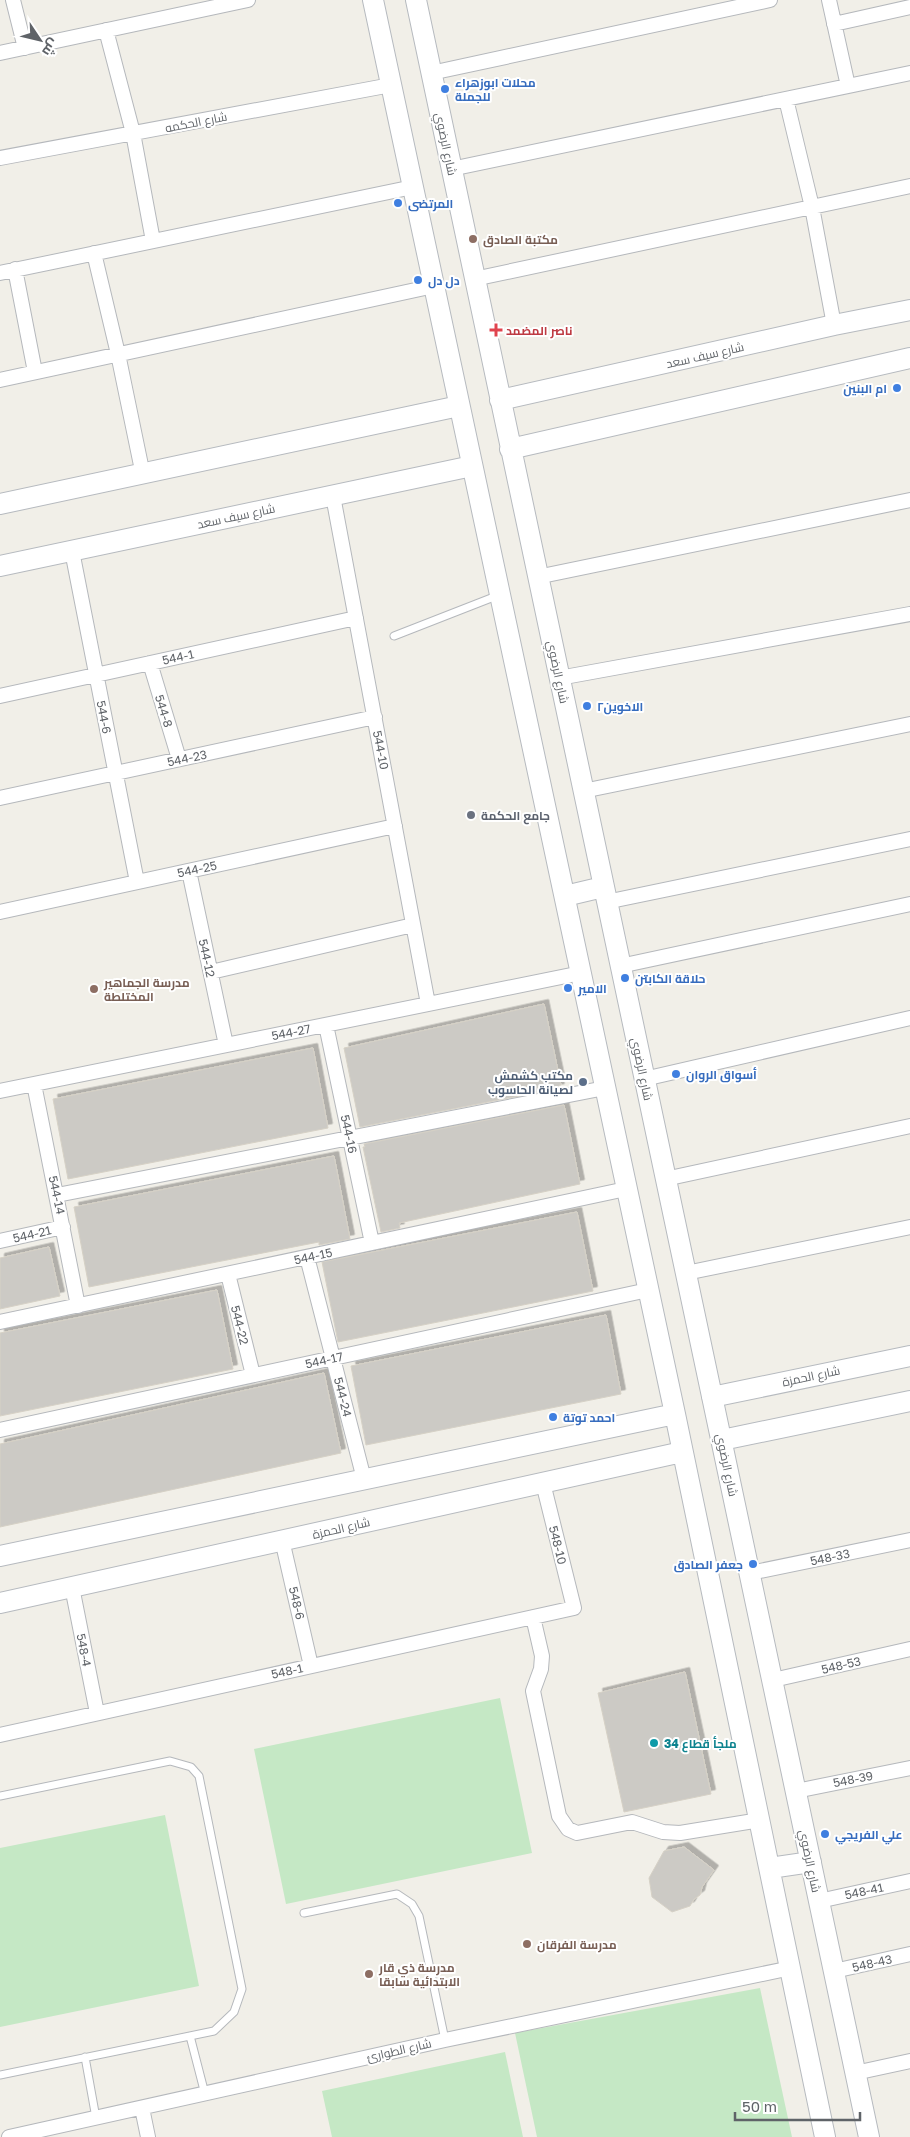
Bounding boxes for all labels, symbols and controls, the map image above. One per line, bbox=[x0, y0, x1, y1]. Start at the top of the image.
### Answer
north arrow bbox=[15, 15, 65, 65]
text: ش bbox=[38, 35, 63, 60]
place label: محلات ابوزهراء للجملة bbox=[455, 75, 536, 104]
marker: محلات ابوزهراء للجملة bbox=[439, 83, 451, 95]
street label: شارع الحكمه bbox=[164, 109, 229, 136]
street label: شارع الرضوي bbox=[429, 111, 460, 178]
place label: المرتضى bbox=[408, 196, 453, 212]
marker: المرتضى bbox=[392, 197, 404, 209]
place label: مكتبة الصادق bbox=[483, 232, 558, 248]
marker: مكتبة الصادق bbox=[467, 233, 479, 245]
place label: دل دل bbox=[428, 273, 460, 289]
marker: دل دل bbox=[412, 274, 424, 286]
place label: ناصر المضمد bbox=[506, 323, 573, 339]
marker: ناصر المضمد bbox=[490, 324, 502, 336]
street label: شارع سيف سعد bbox=[665, 339, 746, 372]
place label: ام البنين bbox=[843, 381, 887, 397]
marker: ام البنين bbox=[891, 382, 903, 394]
street label: شارع سيف سعد bbox=[196, 500, 277, 533]
street label: شارع الرضوي bbox=[541, 639, 572, 706]
street label: 544-1 bbox=[161, 646, 195, 668]
street label: 544-8 bbox=[152, 693, 176, 729]
street label: 544-6 bbox=[93, 699, 115, 735]
place label: الاخوين٢ bbox=[597, 699, 643, 715]
marker: الاخوين٢ bbox=[581, 700, 593, 712]
street label: 544-10 bbox=[370, 729, 392, 771]
street label: 544-23 bbox=[166, 746, 208, 770]
place label: جامع الحكمة bbox=[481, 808, 550, 825]
marker: جامع الحكمة bbox=[465, 809, 477, 821]
street label: 544-25 bbox=[176, 857, 218, 881]
street label: 544-12 bbox=[196, 937, 218, 979]
place label: حلاقة الكابتن bbox=[635, 971, 706, 987]
marker: حلاقة الكابتن bbox=[619, 972, 631, 984]
place label: مدرسة الجماهير المختلطة bbox=[103, 975, 190, 1004]
place label: الامير bbox=[577, 981, 607, 997]
marker: الامير bbox=[562, 982, 574, 994]
marker: مدرسة الجماهير المختلطة bbox=[88, 983, 100, 995]
street label: 544-27 bbox=[270, 1021, 312, 1043]
street label: شارع الرضوي bbox=[625, 1036, 656, 1103]
place label: أسواق الروان bbox=[686, 1067, 757, 1083]
place label: مكتب كشمش لصيانة الحاسوب bbox=[488, 1068, 573, 1098]
marker: أسواق الروان bbox=[670, 1068, 682, 1080]
marker: مكتب كشمش لصيانة الحاسوب bbox=[577, 1076, 589, 1088]
street label: 544-16 bbox=[338, 1113, 360, 1155]
street label: 544-14 bbox=[46, 1174, 68, 1216]
street label: 544-21 bbox=[11, 1222, 53, 1246]
street label: 544-15 bbox=[292, 1245, 334, 1267]
street label: 544-22 bbox=[228, 1304, 252, 1346]
street label: 544-17 bbox=[304, 1349, 344, 1371]
street label: شارع الحمزة bbox=[781, 1363, 842, 1390]
street label: 544-24 bbox=[331, 1376, 355, 1418]
place label: احمد توتة bbox=[563, 1410, 615, 1426]
marker: احمد توتة bbox=[547, 1411, 559, 1423]
street label: شارع الرضوي bbox=[710, 1432, 741, 1499]
street label: شارع الحمزة bbox=[311, 1514, 372, 1543]
street label: 548-10 bbox=[546, 1524, 570, 1566]
street label: 548-33 bbox=[809, 1545, 851, 1569]
place label: جعفر الصادق bbox=[674, 1557, 743, 1573]
marker: جعفر الصادق bbox=[747, 1558, 759, 1570]
street label: 548-6 bbox=[286, 1585, 308, 1621]
street label: 548-4 bbox=[73, 1632, 95, 1668]
street label: 548-53 bbox=[820, 1653, 862, 1677]
street label: 548-1 bbox=[270, 1660, 304, 1682]
place label: ملجأ قطاع 34 bbox=[664, 1736, 737, 1753]
marker: ملجأ قطاع 34 bbox=[648, 1737, 660, 1749]
street label: 548-39 bbox=[832, 1768, 874, 1790]
place label: علي الفريجي bbox=[835, 1827, 902, 1845]
street label: شارع الرضوي bbox=[793, 1828, 824, 1895]
marker: علي الفريجي bbox=[819, 1828, 831, 1840]
street label: 548-41 bbox=[843, 1880, 885, 1902]
place label: مدرسة الفرقان bbox=[537, 1937, 617, 1953]
marker: مدرسة الفرقان bbox=[521, 1938, 533, 1950]
street label: 548-43 bbox=[851, 1951, 893, 1975]
place label: مدرسة ذي قار الابتدائية سابقا bbox=[378, 1960, 460, 1989]
marker: مدرسة ذي قار الابتدائية سابقا bbox=[363, 1968, 375, 1980]
street label: شارع الطوارئ bbox=[365, 2035, 433, 2066]
scale bar bbox=[735, 2090, 860, 2122]
text: 50 m bbox=[742, 2097, 777, 2115]

